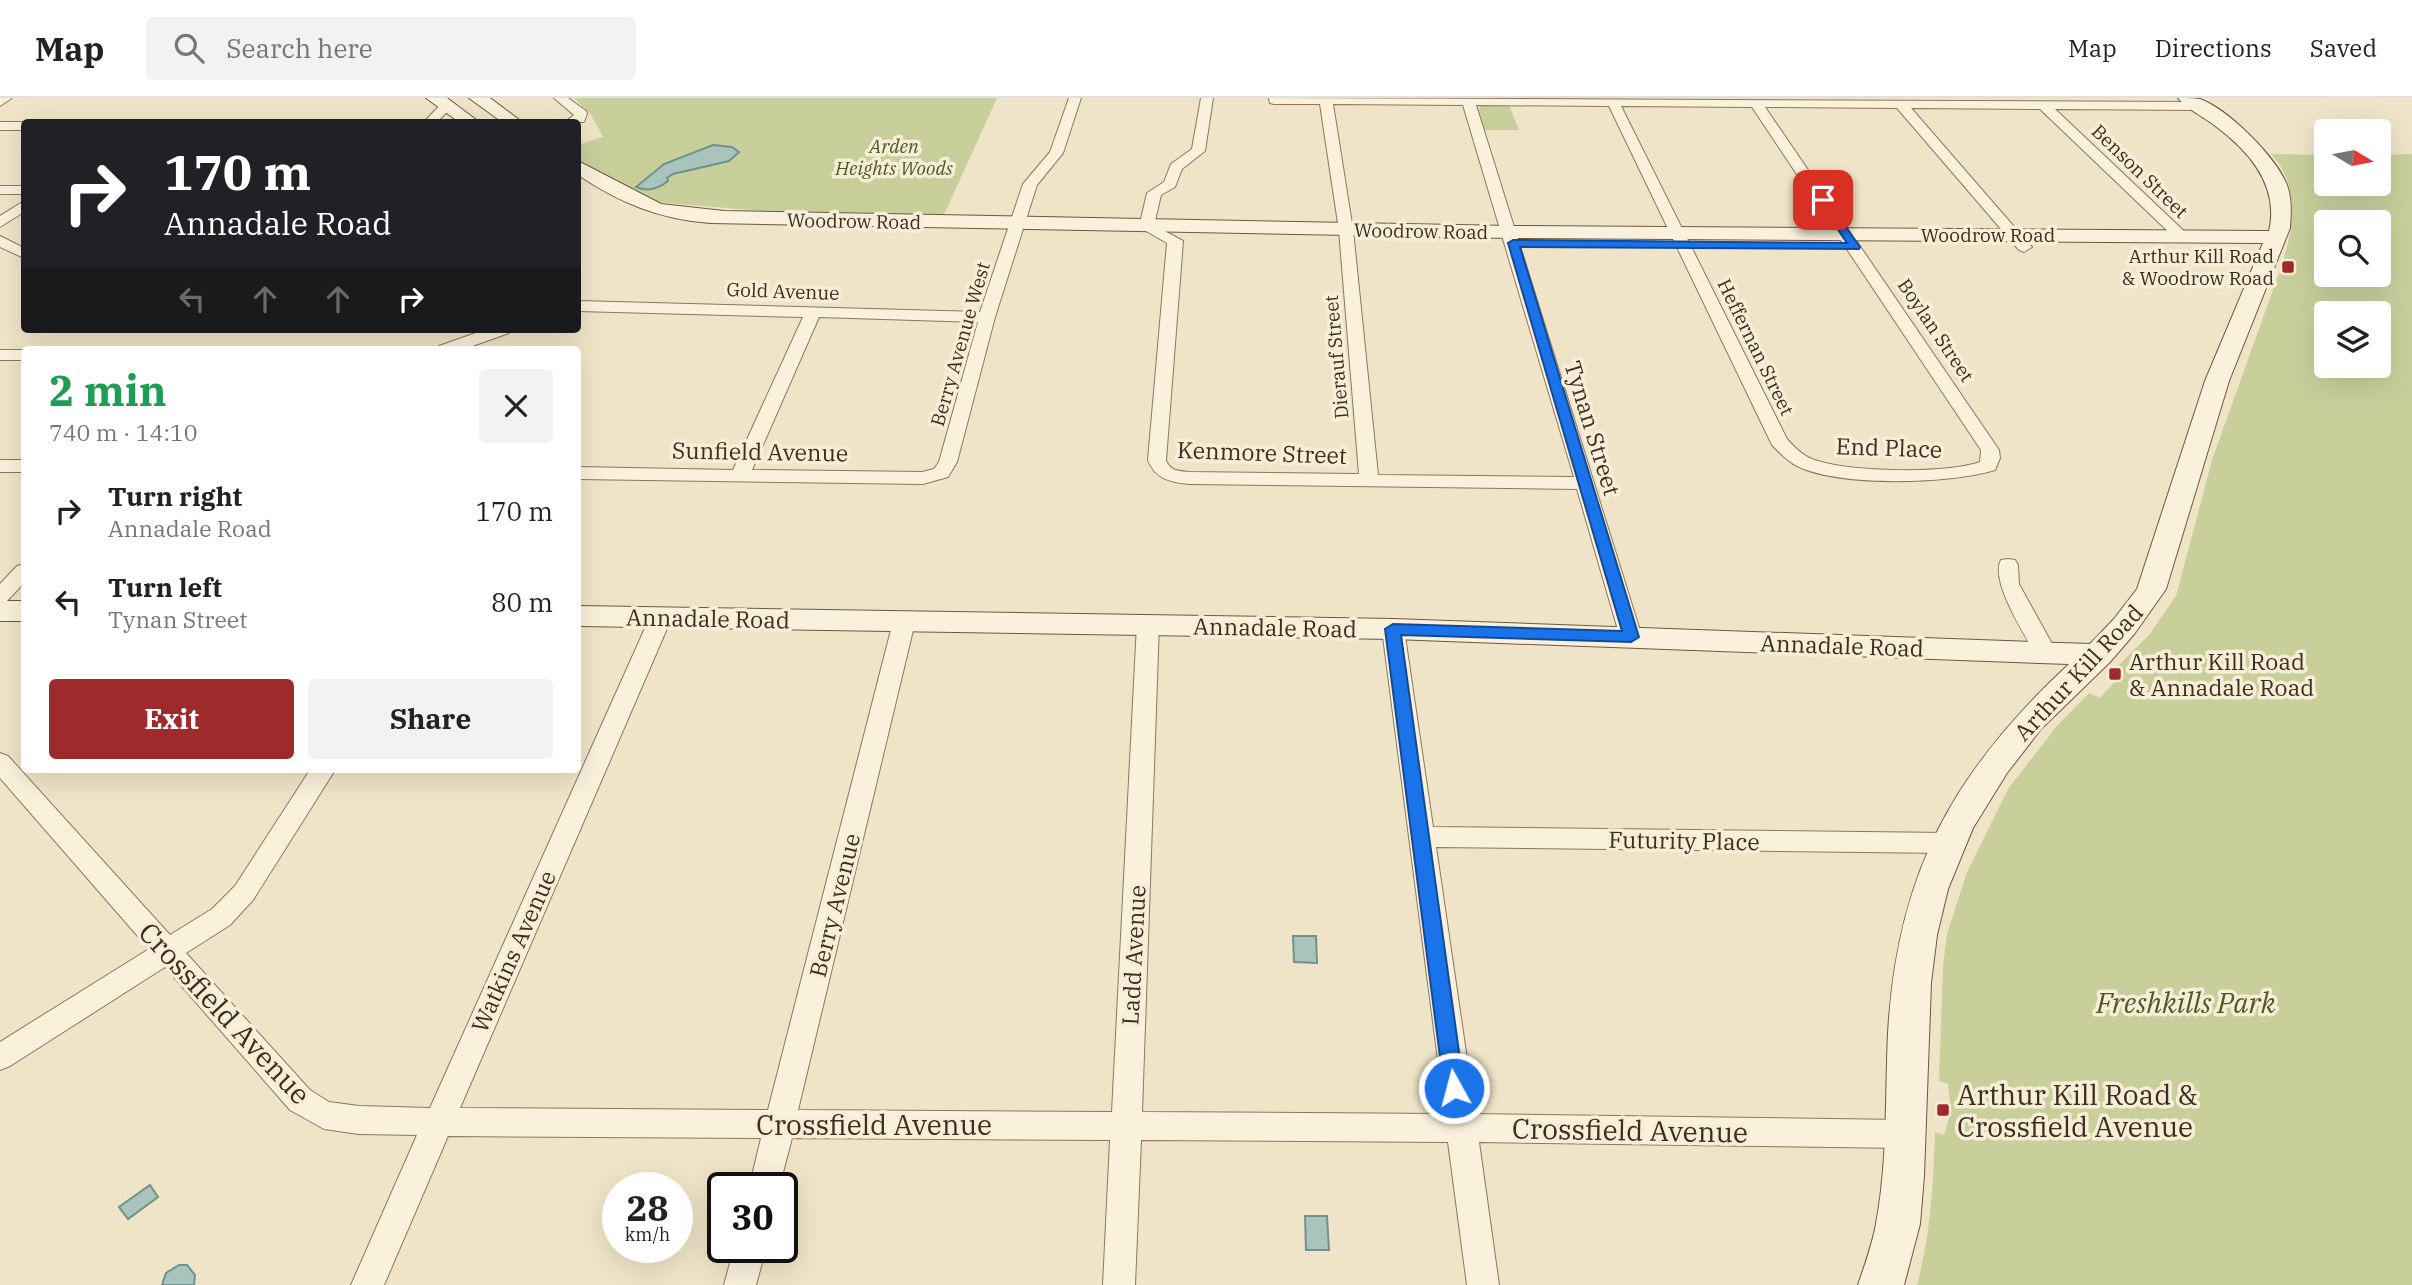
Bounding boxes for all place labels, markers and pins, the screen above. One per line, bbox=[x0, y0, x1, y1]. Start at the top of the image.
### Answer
pin bbox=[1793, 170, 1853, 230]
place label: Arthur Kill Road & Woodrow Road bbox=[2122, 244, 2274, 290]
marker: Arthur Kill Road & Woodrow Road bbox=[2280, 259, 2296, 275]
place label: Arthur Kill Road & Annadale Road bbox=[2129, 646, 2314, 702]
marker: Arthur Kill Road & Annadale Road bbox=[2107, 666, 2123, 682]
place label: Arthur Kill Road & Crossfield Avenue bbox=[1957, 1076, 2198, 1145]
marker: Arthur Kill Road & Crossfield Avenue bbox=[1935, 1102, 1951, 1118]

